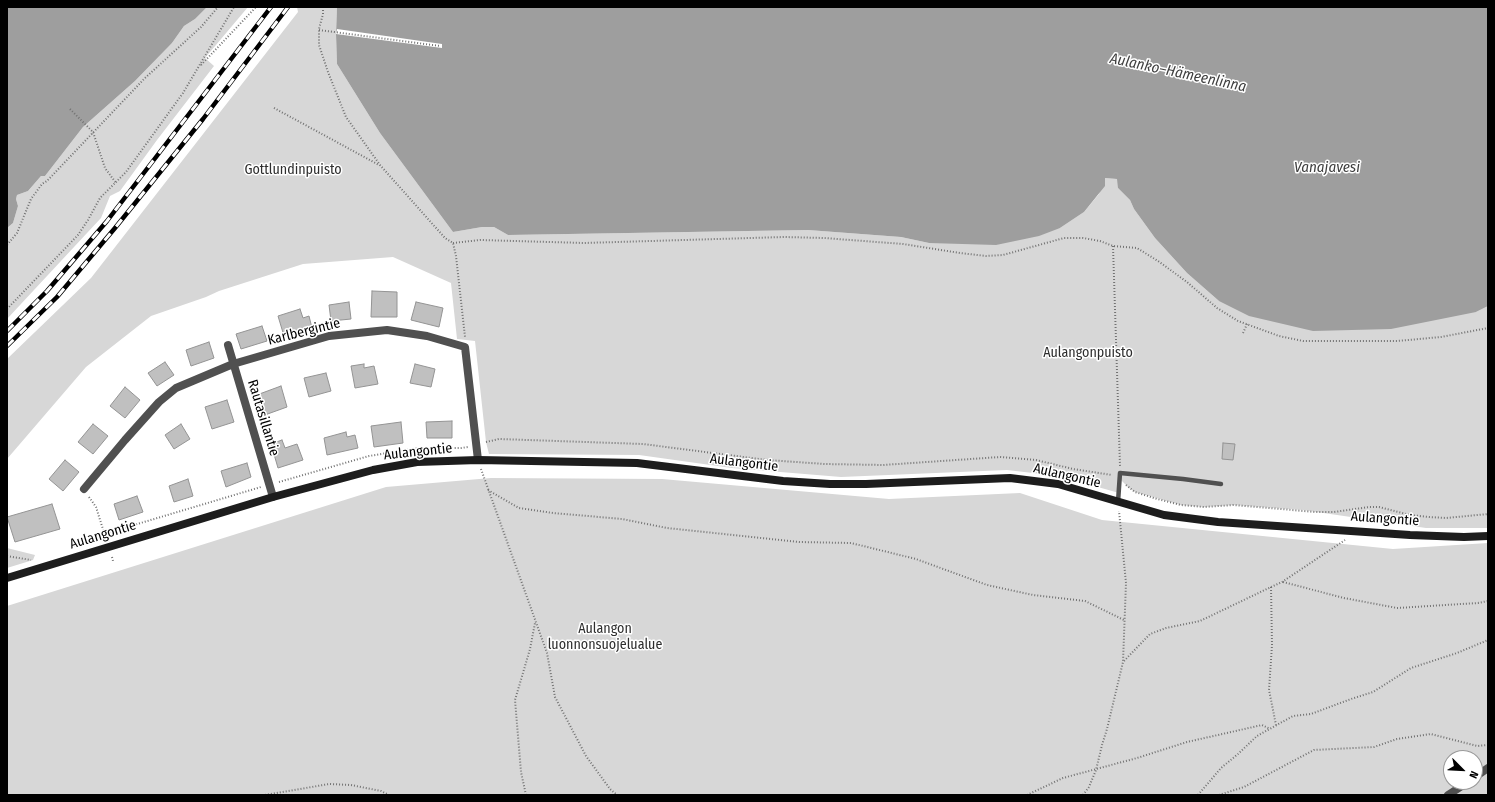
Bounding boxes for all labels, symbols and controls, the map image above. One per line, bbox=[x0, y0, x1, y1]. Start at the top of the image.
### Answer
water label: Aulanko–Hämeenlinna bbox=[1108, 50, 1248, 96]
water label: Vanajavesi bbox=[1294, 159, 1360, 177]
park label: Gottlundinpuisto bbox=[244, 162, 342, 178]
street label: Karlbergintie bbox=[266, 315, 342, 349]
park label: Aulangonpuisto bbox=[1043, 345, 1133, 361]
street label: Rautasillantie bbox=[243, 378, 283, 458]
street label: Aulangontie bbox=[383, 440, 453, 464]
street label: Aulangontie bbox=[709, 450, 779, 476]
street label: Aulangontie bbox=[1032, 460, 1102, 492]
street label: Aulangontie bbox=[1350, 508, 1420, 530]
street label: Aulangontie bbox=[68, 517, 138, 553]
park label: Aulangon luonnonsuojelualue bbox=[548, 621, 662, 654]
north arrow bbox=[1443, 750, 1483, 790]
text: N bbox=[1466, 769, 1481, 780]

